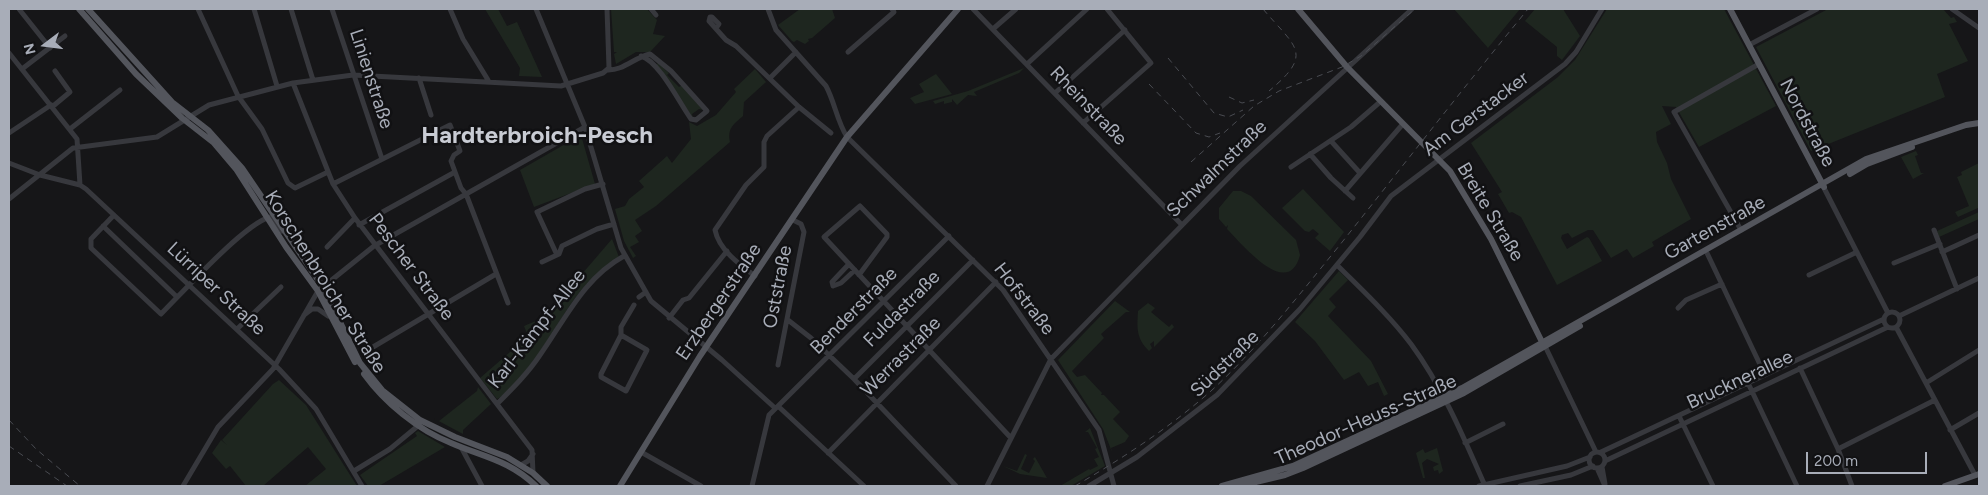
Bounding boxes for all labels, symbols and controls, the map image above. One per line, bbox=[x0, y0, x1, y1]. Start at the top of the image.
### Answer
north arrow bbox=[20, 20, 70, 70]
street label: Linienstraße bbox=[344, 26, 398, 132]
text: N bbox=[20, 42, 40, 56]
street label: Rheinstraße bbox=[1045, 62, 1131, 150]
street label: Am Gerstacker bbox=[1419, 67, 1533, 161]
street label: Nordstraße bbox=[1774, 75, 1840, 171]
street label: Schwalmstraße bbox=[1162, 116, 1272, 222]
district label: Hardterbroich-Pesch bbox=[421, 122, 653, 150]
street label: Breite Straße bbox=[1452, 159, 1528, 265]
street label: Korschenbroicher Straße bbox=[259, 186, 391, 378]
street label: Gartenstraße bbox=[1661, 191, 1769, 265]
street label: Pescher Straße bbox=[363, 209, 459, 325]
street label: Lürriper Straße bbox=[162, 238, 270, 340]
street label: Erzbergerstraße bbox=[671, 239, 767, 365]
street label: Oststraße bbox=[759, 244, 797, 330]
street label: Hofstraße bbox=[989, 258, 1059, 340]
street label: Benderstraße bbox=[806, 263, 902, 359]
street label: Karl-Kämpf-Allee bbox=[483, 265, 591, 393]
street label: Fuldastraße bbox=[859, 266, 945, 352]
street label: Werrastraße bbox=[856, 312, 946, 402]
street label: Südstraße bbox=[1186, 326, 1264, 402]
street label: Brucknerallee bbox=[1683, 346, 1797, 414]
street label: Theodor-Heuss-Straße bbox=[1272, 370, 1460, 470]
scale bar bbox=[1808, 442, 1929, 474]
text: 200 m bbox=[1814, 452, 1858, 470]

